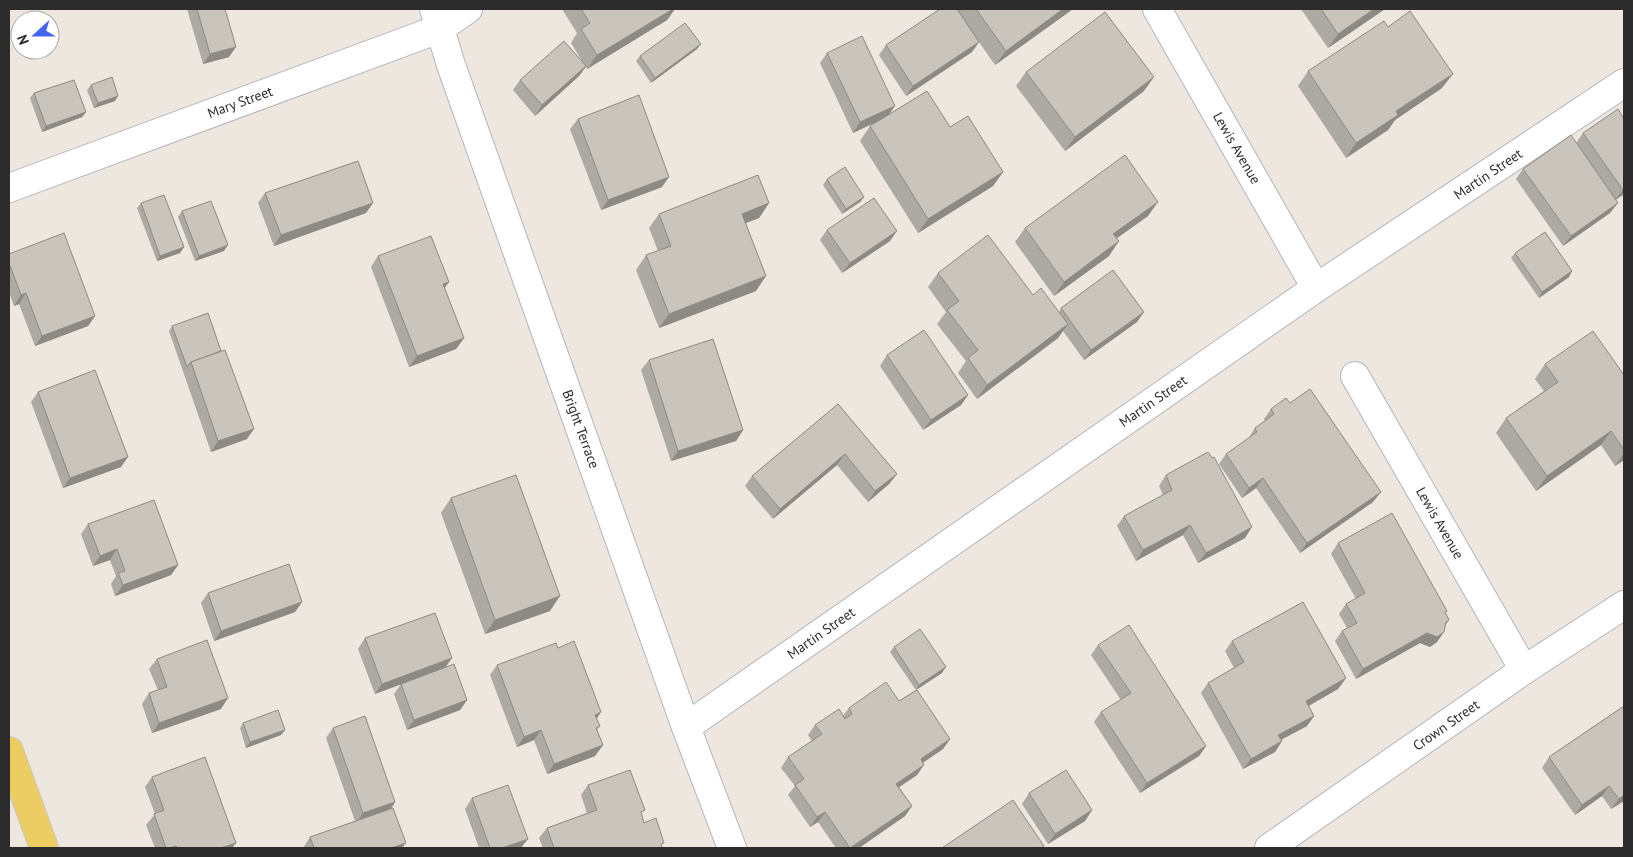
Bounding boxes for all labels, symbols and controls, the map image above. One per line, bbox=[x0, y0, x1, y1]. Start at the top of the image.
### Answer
north arrow bbox=[10, 10, 60, 60]
text: N bbox=[13, 32, 33, 47]
street label: Mary Street bbox=[205, 82, 275, 122]
street label: Lewis Avenue bbox=[1209, 109, 1265, 187]
street label: Martin Street bbox=[1450, 144, 1526, 204]
street label: Martin Street bbox=[1116, 371, 1191, 431]
street label: Bright Terrace bbox=[558, 387, 604, 471]
street label: Lewis Avenue bbox=[1412, 484, 1468, 562]
street label: Martin Street bbox=[784, 603, 859, 663]
street label: Crown Street bbox=[1409, 695, 1483, 755]

